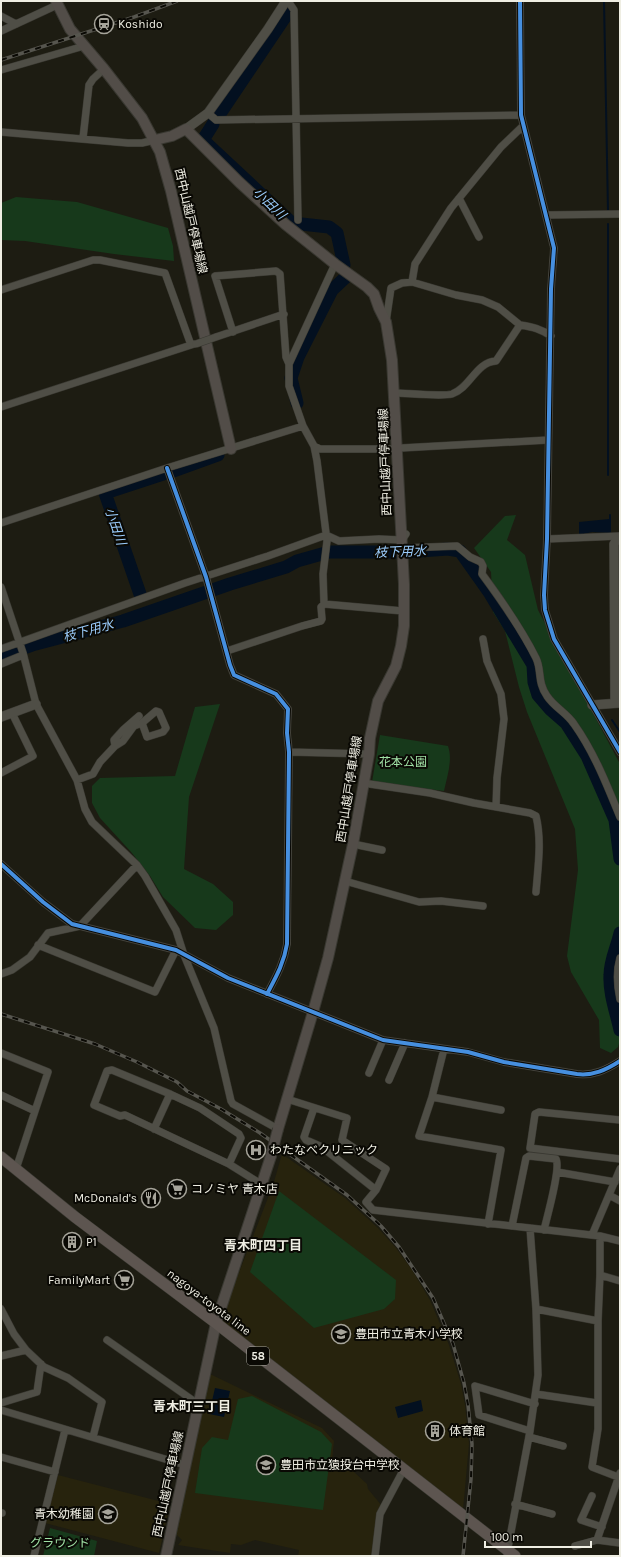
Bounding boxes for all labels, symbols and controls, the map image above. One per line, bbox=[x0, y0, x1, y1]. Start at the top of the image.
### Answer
station icon: Koshido bbox=[93, 13, 115, 35]
place label: Koshido bbox=[118, 17, 163, 31]
street label: 西中山越戸停車場線 bbox=[172, 167, 210, 275]
water label: 小田川 bbox=[250, 184, 290, 224]
street label: 西中山越戸停車場線 bbox=[376, 408, 394, 516]
water label: 小田川 bbox=[102, 505, 130, 549]
water label: 枝下用水 bbox=[374, 543, 428, 560]
water label: 枝下用水 bbox=[61, 616, 117, 644]
street label: 西中山越戸停車場線 bbox=[334, 735, 364, 843]
park label: 花本公園 bbox=[379, 755, 427, 769]
hospital icon: わたなべクリニック bbox=[245, 1139, 267, 1161]
place label: わたなべクリニック bbox=[270, 1143, 378, 1157]
supermarket icon: コノミヤ 青木店 bbox=[166, 1178, 188, 1200]
place label: コノミヤ 青木店 bbox=[191, 1182, 278, 1196]
restaurant icon: McDonald's bbox=[140, 1187, 162, 1209]
place label: McDonald's bbox=[74, 1191, 137, 1205]
building icon: P1 bbox=[61, 1231, 83, 1253]
place label: P1 bbox=[86, 1235, 97, 1249]
district label: 青木町四丁目 bbox=[224, 1238, 302, 1253]
street label: nagoya-toyota line bbox=[164, 1266, 254, 1338]
supermarket icon: FamilyMart bbox=[113, 1269, 135, 1291]
place label: FamilyMart bbox=[48, 1273, 110, 1287]
school or university icon: 豊田市立青木小学校 bbox=[330, 1323, 352, 1345]
place label: 豊田市立青木小学校 bbox=[355, 1327, 463, 1341]
road number: 58 bbox=[247, 1347, 269, 1365]
district label: 青木町三丁目 bbox=[153, 1399, 231, 1414]
building icon: 体育館 bbox=[424, 1420, 446, 1442]
place label: 体育館 bbox=[449, 1424, 485, 1438]
street label: 西中山越戸停車場線 bbox=[150, 1430, 186, 1538]
school or university icon: 豊田市立猿投台中学校 bbox=[255, 1454, 277, 1476]
place label: 豊田市立猿投台中学校 bbox=[280, 1458, 400, 1472]
school or university icon: 青木幼稚園 bbox=[97, 1503, 119, 1525]
place label: 青木幼稚園 bbox=[34, 1507, 94, 1521]
scale bar bbox=[485, 1523, 591, 1549]
text: 100 m bbox=[491, 1530, 523, 1544]
park label: グラウンド bbox=[30, 1536, 90, 1550]

